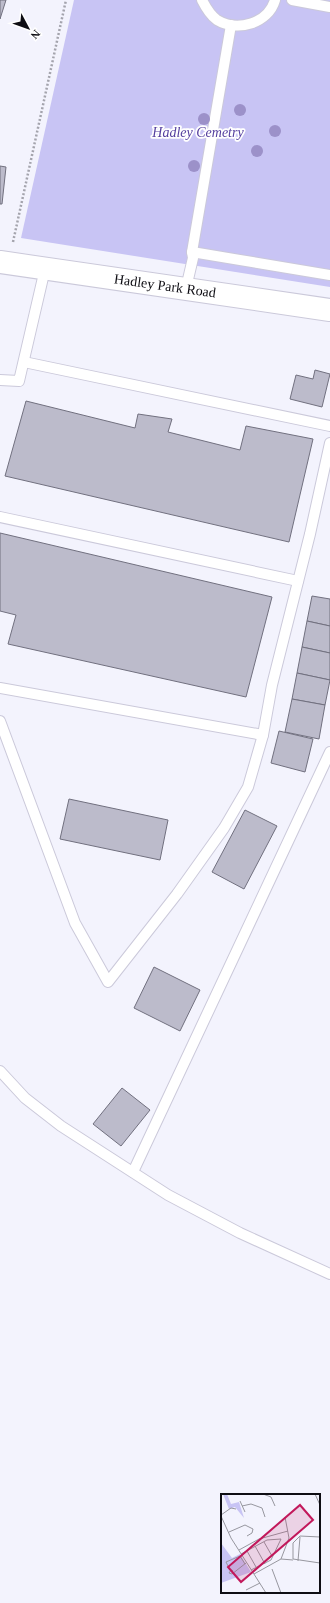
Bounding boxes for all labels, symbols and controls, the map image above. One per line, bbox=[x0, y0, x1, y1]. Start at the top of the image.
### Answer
north arrow bbox=[8, 8, 48, 48]
text: N bbox=[28, 28, 43, 42]
park label: Hadley Cemetry bbox=[151, 125, 244, 140]
street label: Hadley Park Road bbox=[113, 271, 217, 301]
inset map bbox=[221, 1494, 320, 1593]

